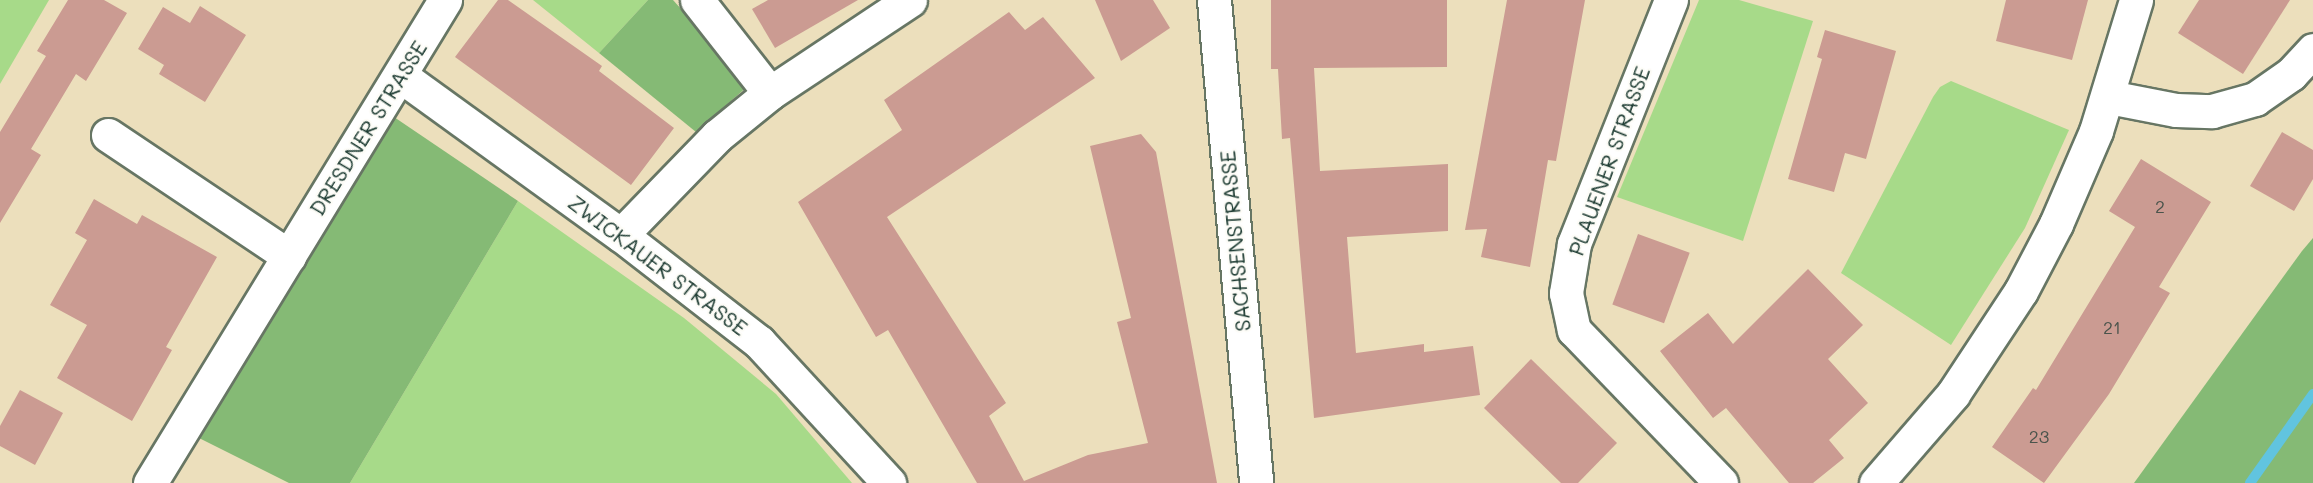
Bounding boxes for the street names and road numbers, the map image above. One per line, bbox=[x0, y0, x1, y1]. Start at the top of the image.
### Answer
street label: DRESDNER STRASSE bbox=[304, 36, 432, 220]
street label: PLAUENER STRASSE bbox=[1563, 63, 1655, 259]
street label: SACHSENSTRASSE bbox=[1215, 149, 1255, 333]
street label: ZWICKAUER STRASSE bbox=[564, 190, 752, 340]

